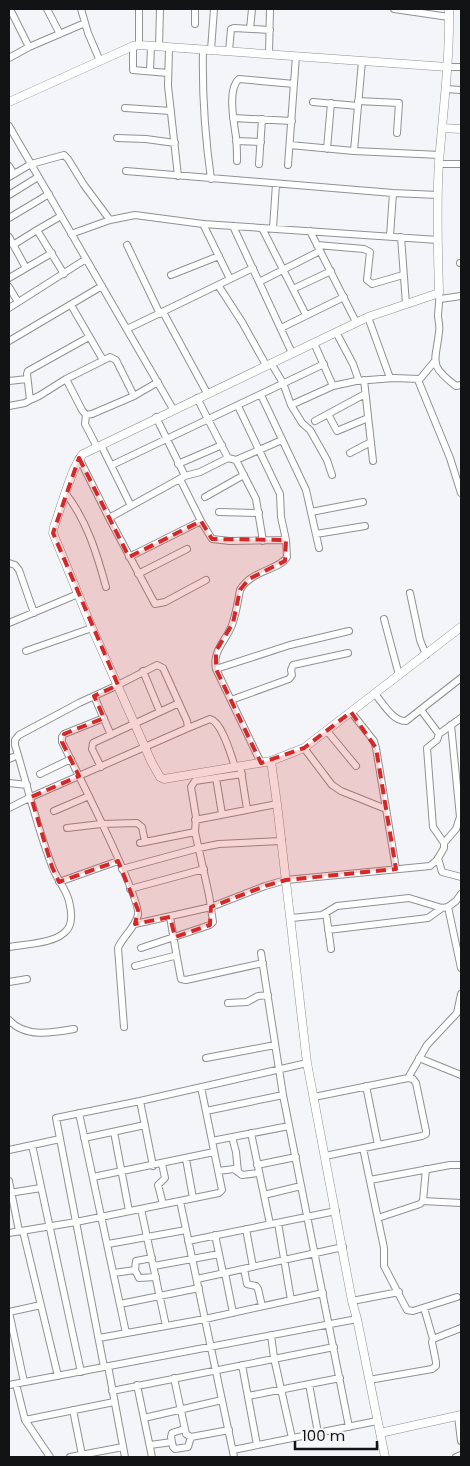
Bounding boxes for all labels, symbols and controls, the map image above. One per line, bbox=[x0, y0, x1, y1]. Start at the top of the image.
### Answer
scale bar bbox=[295, 1418, 378, 1450]
text: 100 m bbox=[302, 1425, 345, 1446]

